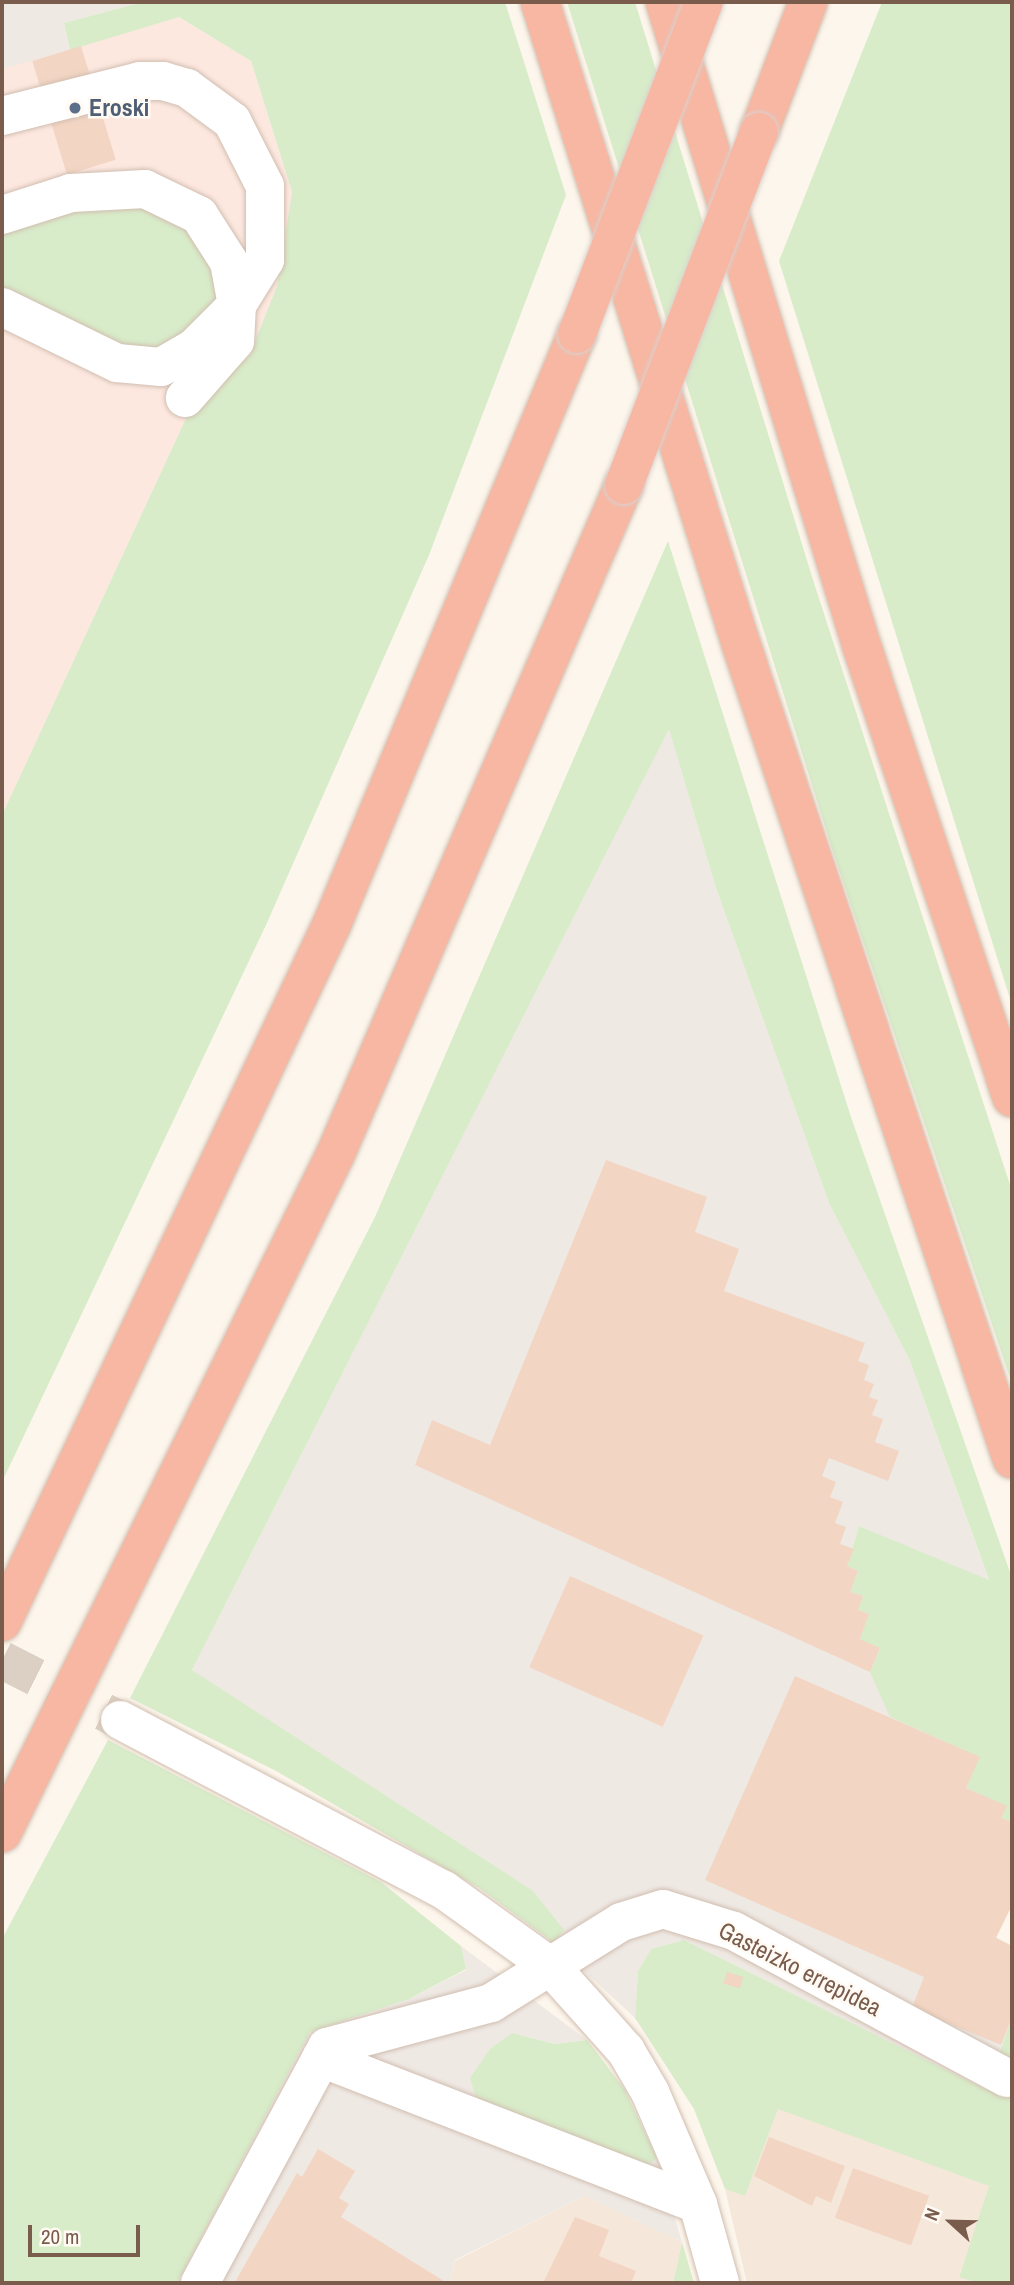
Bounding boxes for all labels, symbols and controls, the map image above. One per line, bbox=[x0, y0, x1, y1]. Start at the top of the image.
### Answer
place label: Eroski bbox=[89, 94, 149, 122]
marker: Eroski bbox=[67, 100, 83, 116]
street label: Gasteizko errepidea bbox=[714, 1916, 886, 2022]
north arrow bbox=[916, 2187, 986, 2257]
text: N bbox=[917, 2204, 946, 2224]
scale bar bbox=[32, 2212, 144, 2256]
text: 20 m bbox=[41, 2222, 79, 2251]

